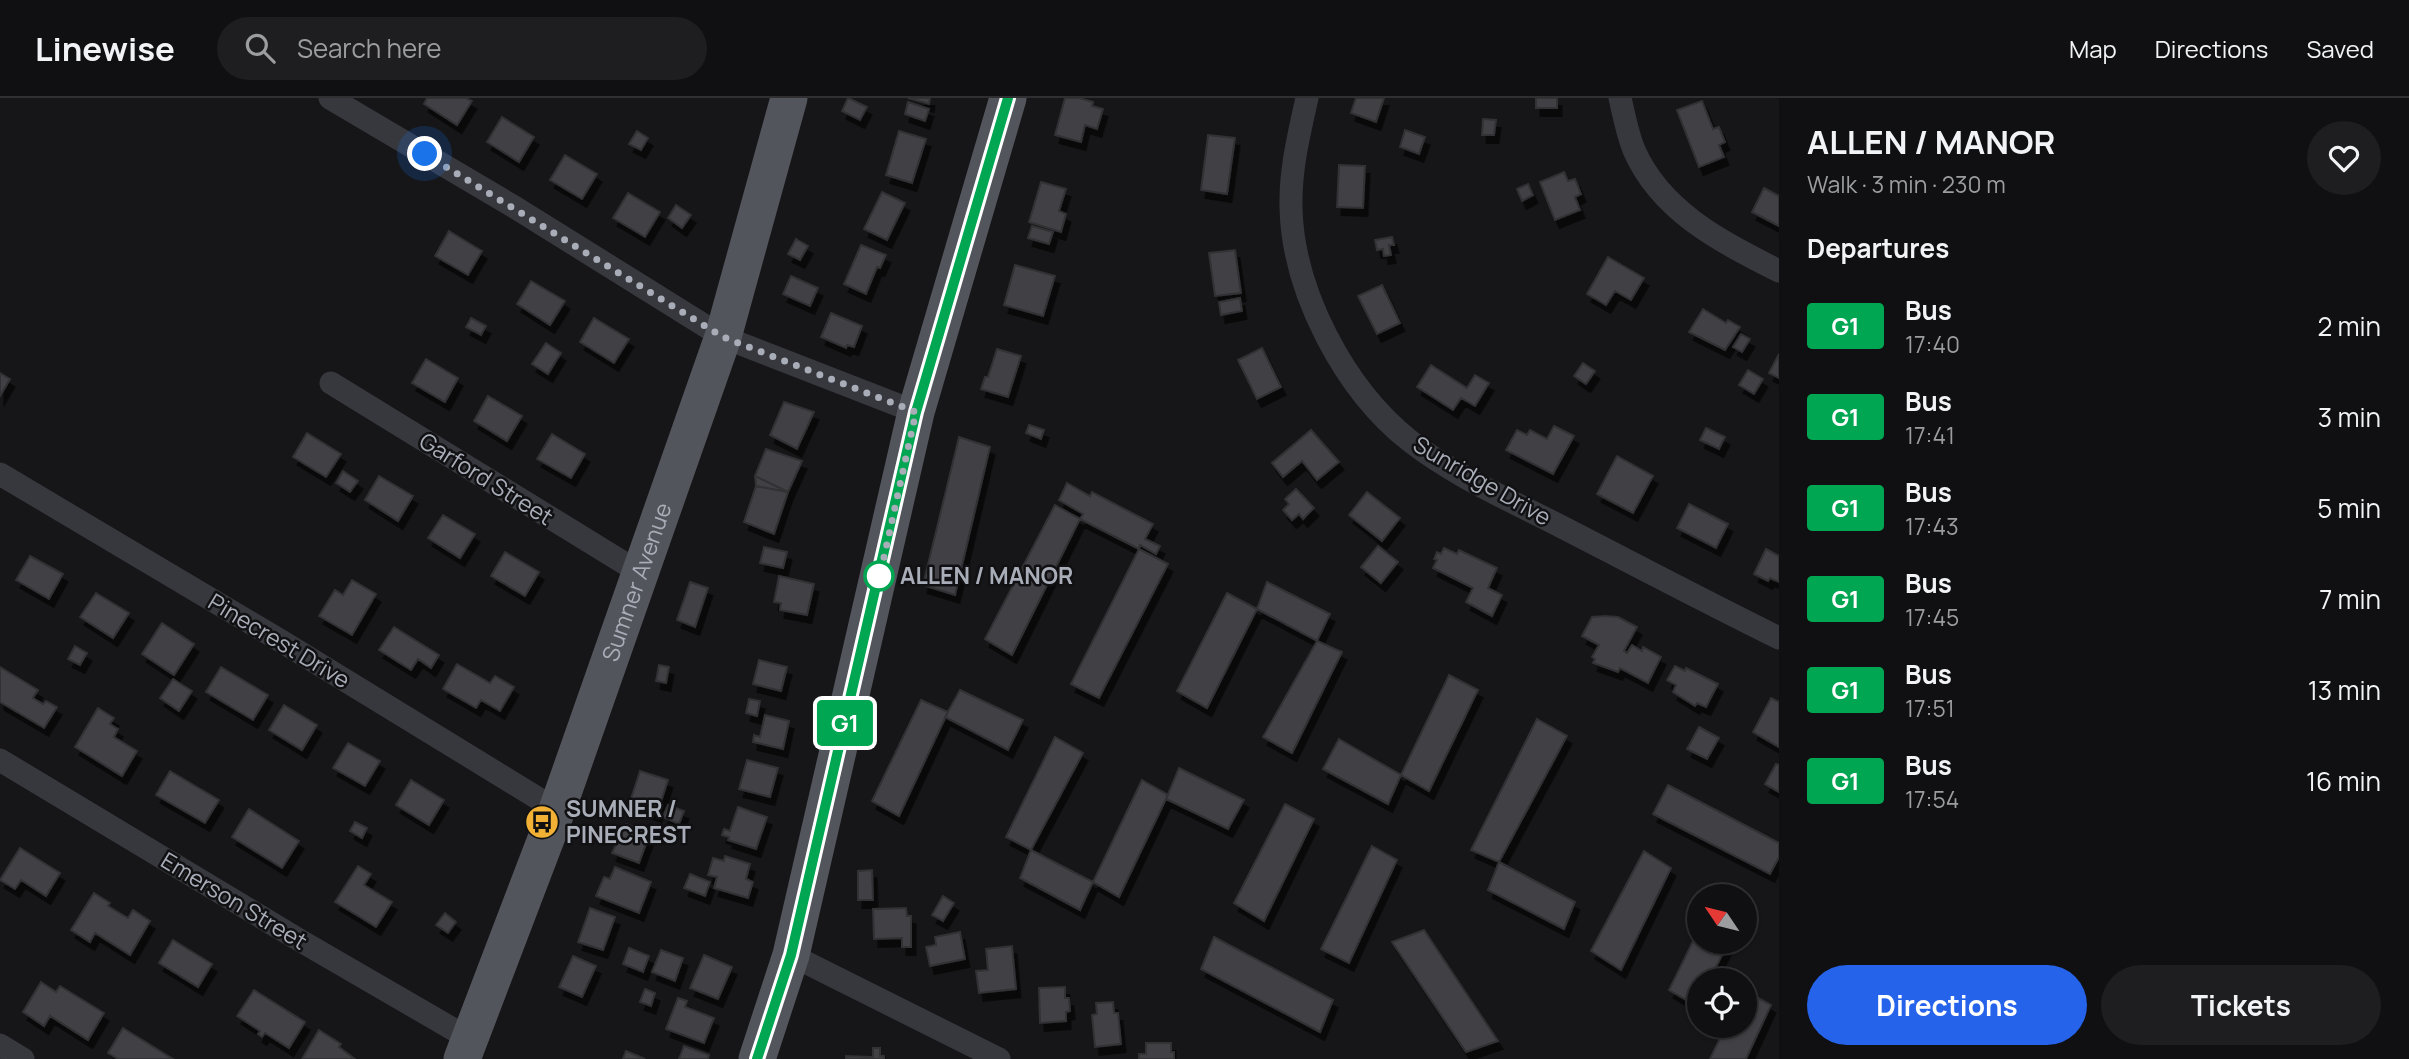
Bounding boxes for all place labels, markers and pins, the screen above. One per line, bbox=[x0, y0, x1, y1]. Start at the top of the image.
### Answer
place label: ALLEN / MANOR bbox=[900, 559, 1073, 591]
marker: ALLEN / MANOR bbox=[864, 561, 894, 591]
place label: SUMNER / PINECREST bbox=[566, 792, 691, 850]
bus stop icon: SUMNER / PINECREST bbox=[523, 803, 561, 841]

